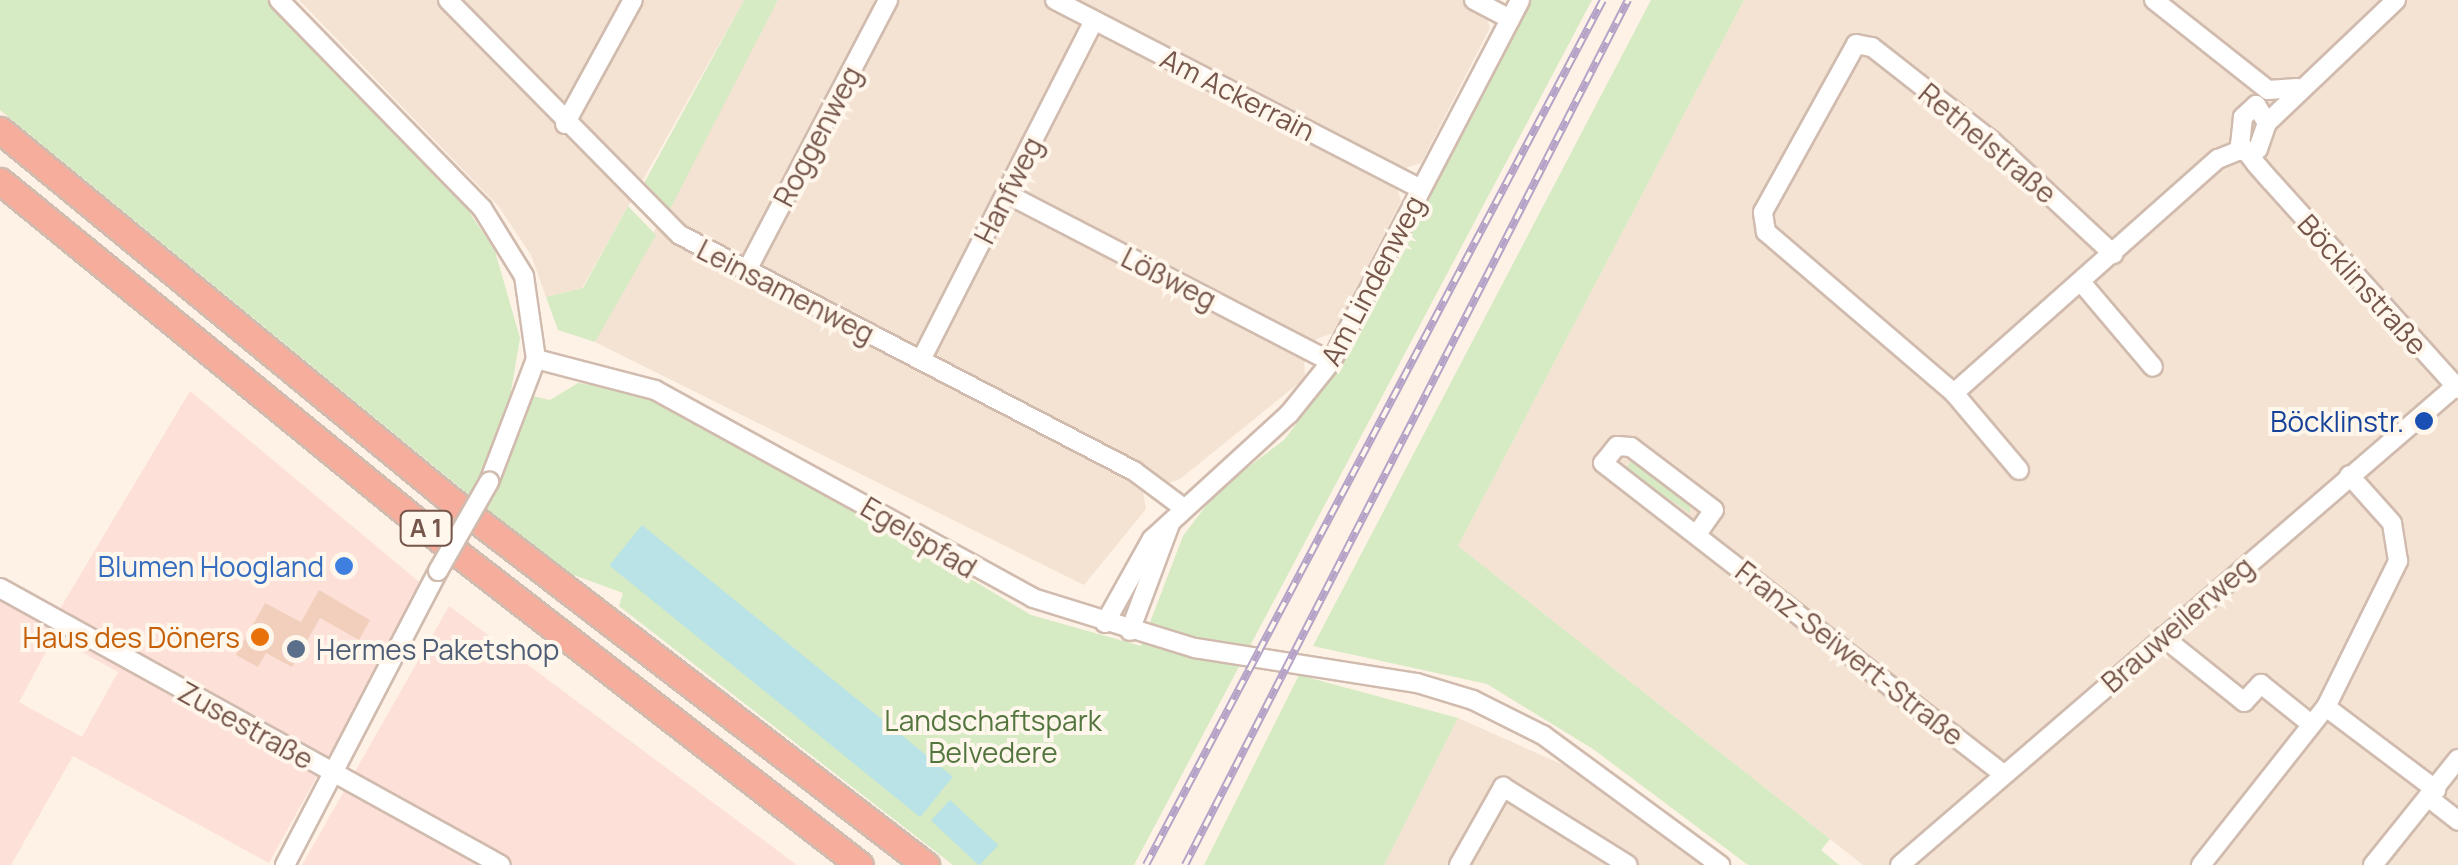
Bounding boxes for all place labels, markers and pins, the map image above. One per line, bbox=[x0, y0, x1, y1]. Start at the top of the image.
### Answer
place label: Böcklinstr. bbox=[2270, 404, 2404, 438]
marker: Böcklinstr. bbox=[2413, 410, 2435, 432]
place label: Blumen Hoogland bbox=[98, 549, 324, 583]
marker: Blumen Hoogland bbox=[333, 555, 355, 577]
place label: Haus des Döners bbox=[23, 620, 240, 654]
marker: Haus des Döners bbox=[249, 626, 271, 648]
place label: Hermes Paketshop bbox=[316, 632, 559, 666]
marker: Hermes Paketshop bbox=[285, 638, 307, 660]

